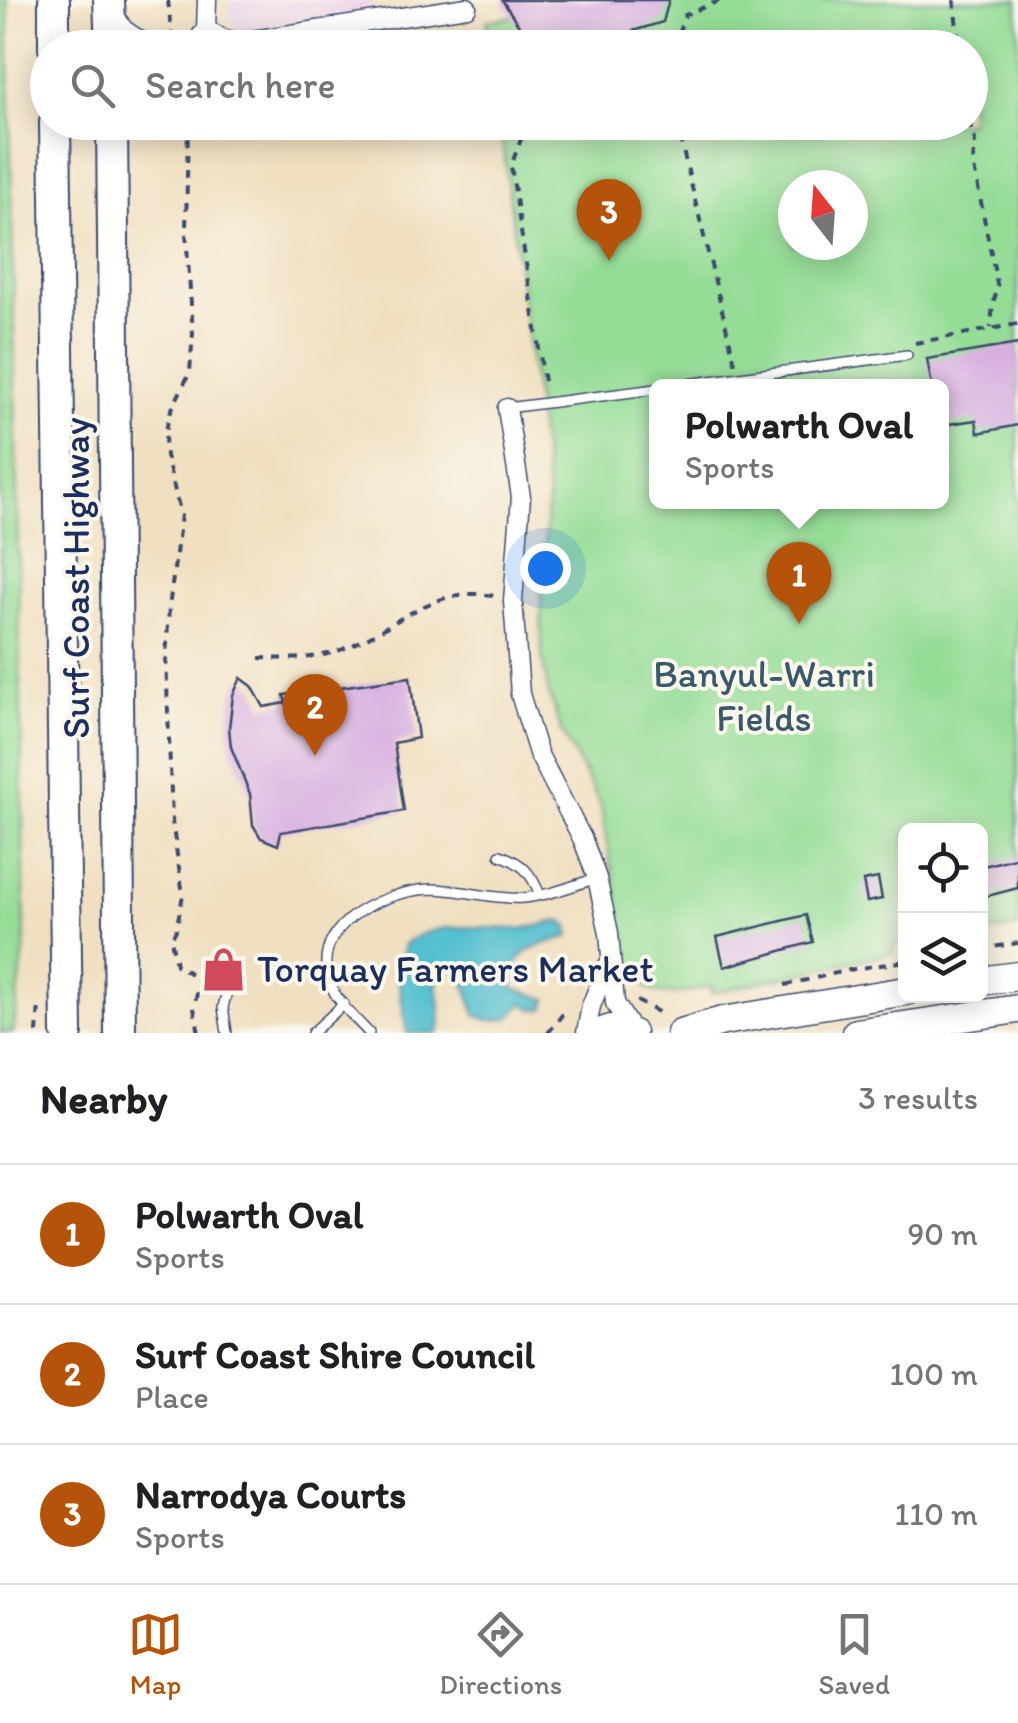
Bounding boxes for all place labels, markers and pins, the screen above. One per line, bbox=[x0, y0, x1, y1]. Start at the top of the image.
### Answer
pin: 3 bbox=[576, 178, 642, 261]
pin: 1 bbox=[766, 542, 832, 624]
pin: 2 bbox=[282, 674, 348, 756]
shop icon: Torquay Farmers Market bbox=[200, 945, 248, 993]
place label: Torquay Farmers Market bbox=[257, 946, 654, 992]

